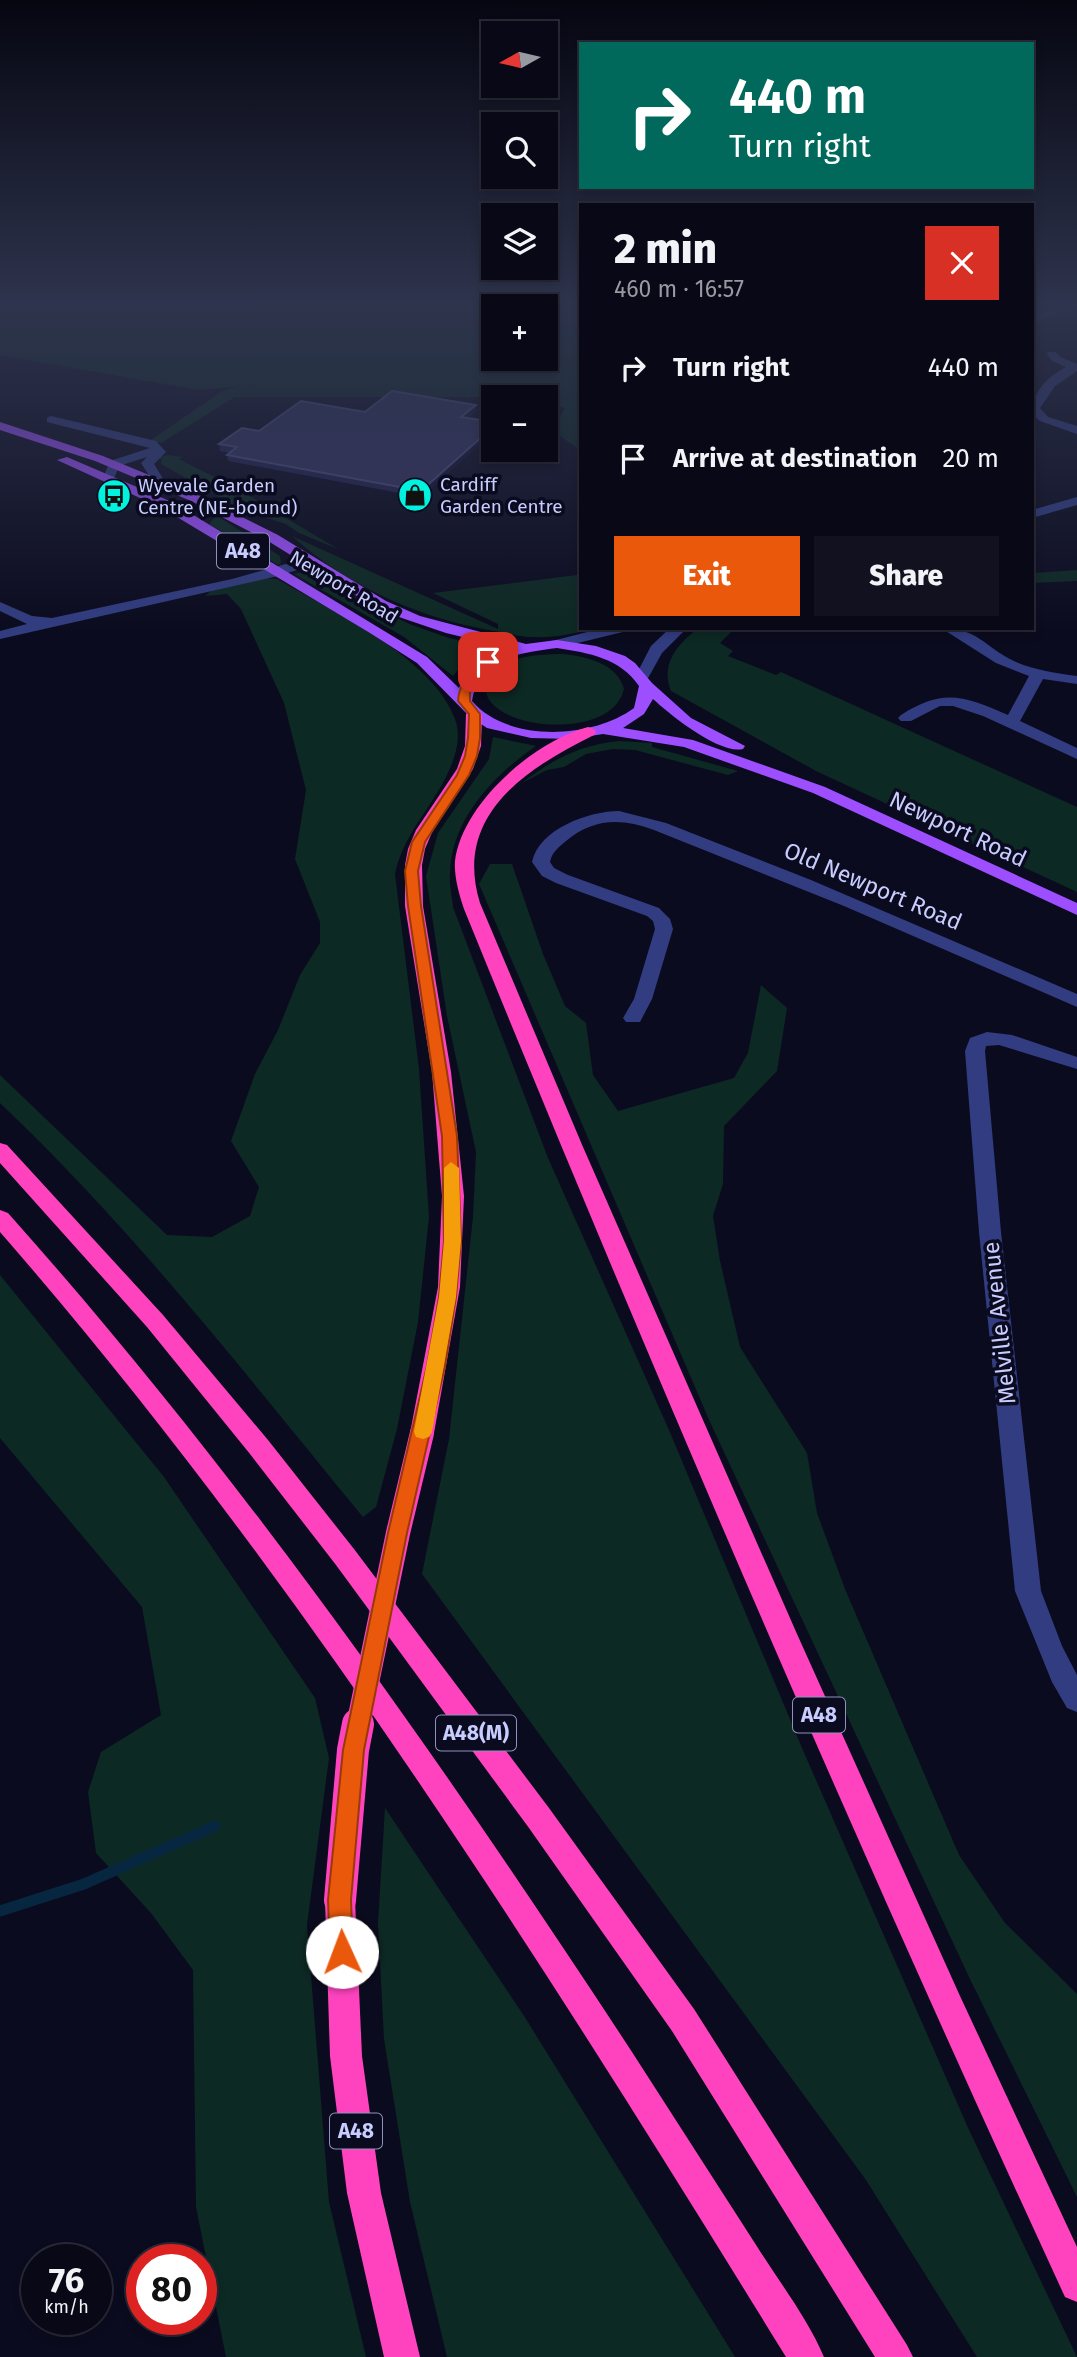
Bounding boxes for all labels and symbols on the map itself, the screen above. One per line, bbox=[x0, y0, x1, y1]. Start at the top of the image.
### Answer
north arrow bbox=[481, 21, 558, 98]
place label: Cardiff Garden Centre bbox=[440, 473, 563, 518]
place label: Wyevale Garden Centre (NE-bound) bbox=[138, 474, 297, 519]
shop icon: Cardiff Garden Centre bbox=[396, 476, 434, 514]
bus stop icon: Wyevale Garden Centre (NE-bound) bbox=[95, 477, 133, 515]
road number: A48 bbox=[217, 534, 269, 568]
street label: Newport Road bbox=[286, 546, 402, 628]
pin bbox=[458, 632, 518, 692]
street label: Newport Road bbox=[885, 785, 1031, 873]
street label: Old Newport Road bbox=[780, 836, 966, 936]
street label: Melville Avenue bbox=[977, 1240, 1021, 1406]
road number: A48 bbox=[793, 1698, 845, 1732]
road number: A48(M) bbox=[436, 1716, 516, 1750]
position arrow bbox=[305, 1915, 379, 1989]
road number: A48 bbox=[330, 2114, 382, 2148]
speed limit sign: 80 bbox=[126, 2244, 217, 2335]

